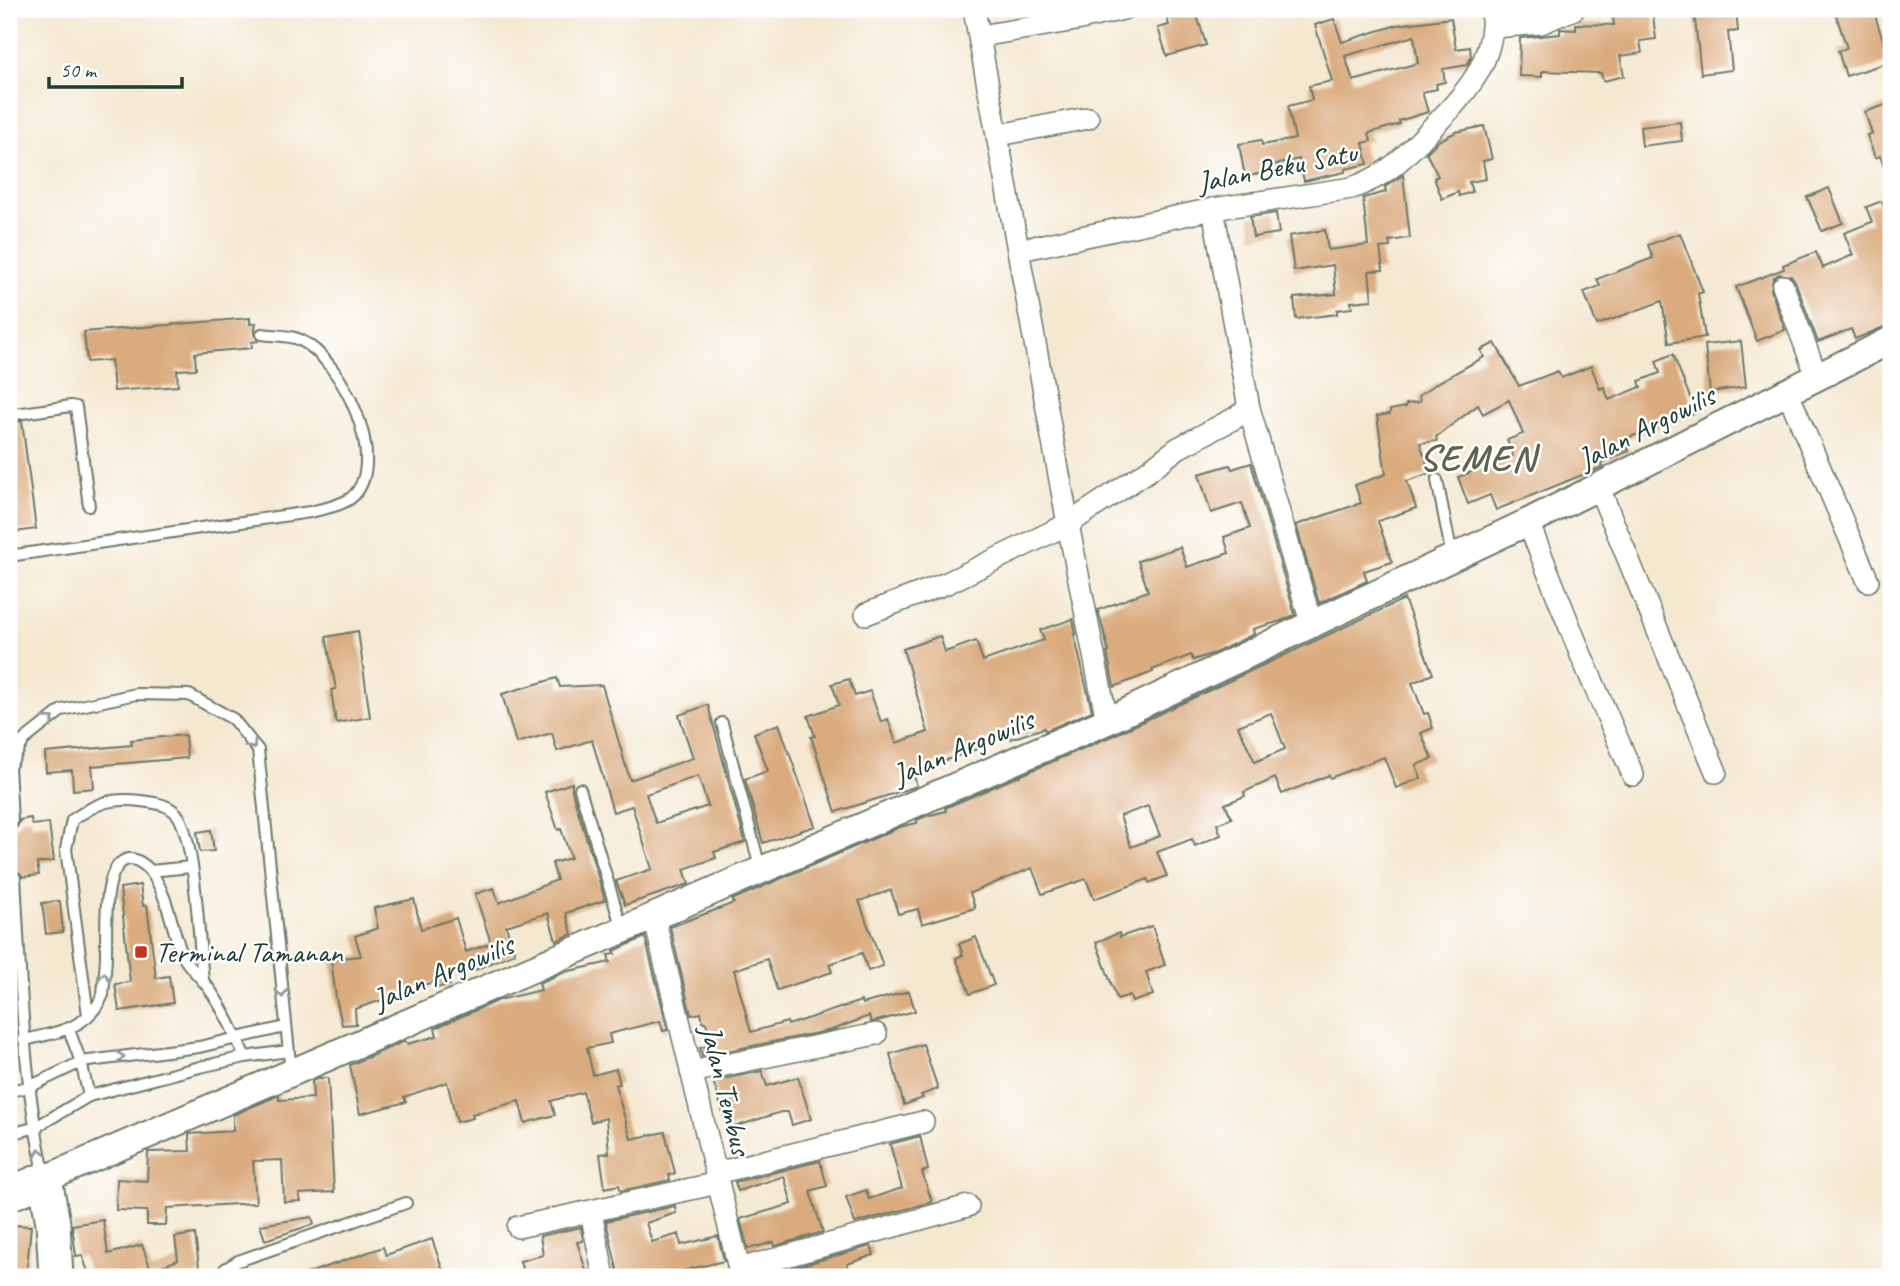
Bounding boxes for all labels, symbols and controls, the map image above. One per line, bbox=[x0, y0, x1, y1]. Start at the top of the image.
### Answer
scale bar bbox=[49, 46, 182, 90]
text: 50 m bbox=[60, 57, 98, 83]
street label: Jalan Beku Satu bbox=[1192, 133, 1362, 201]
street label: Jalan Argowilis bbox=[1569, 375, 1723, 479]
district label: SEMEN bbox=[1419, 434, 1541, 481]
street label: Jalan Argowilis bbox=[885, 699, 1042, 794]
one-way arrow bbox=[42, 716, 54, 729]
one-way arrow bbox=[244, 737, 257, 750]
street label: Jalan Argowilis bbox=[365, 924, 522, 1019]
place label: Terminal Tamanan bbox=[155, 933, 344, 971]
marker: Terminal Tamanan bbox=[133, 944, 149, 960]
one-way arrow bbox=[96, 971, 111, 982]
one-way arrow bbox=[274, 988, 289, 999]
street label: Jalan Tembus bbox=[691, 1019, 761, 1162]
one-way arrow bbox=[114, 1050, 125, 1065]
one-way arrow bbox=[33, 1147, 48, 1159]

